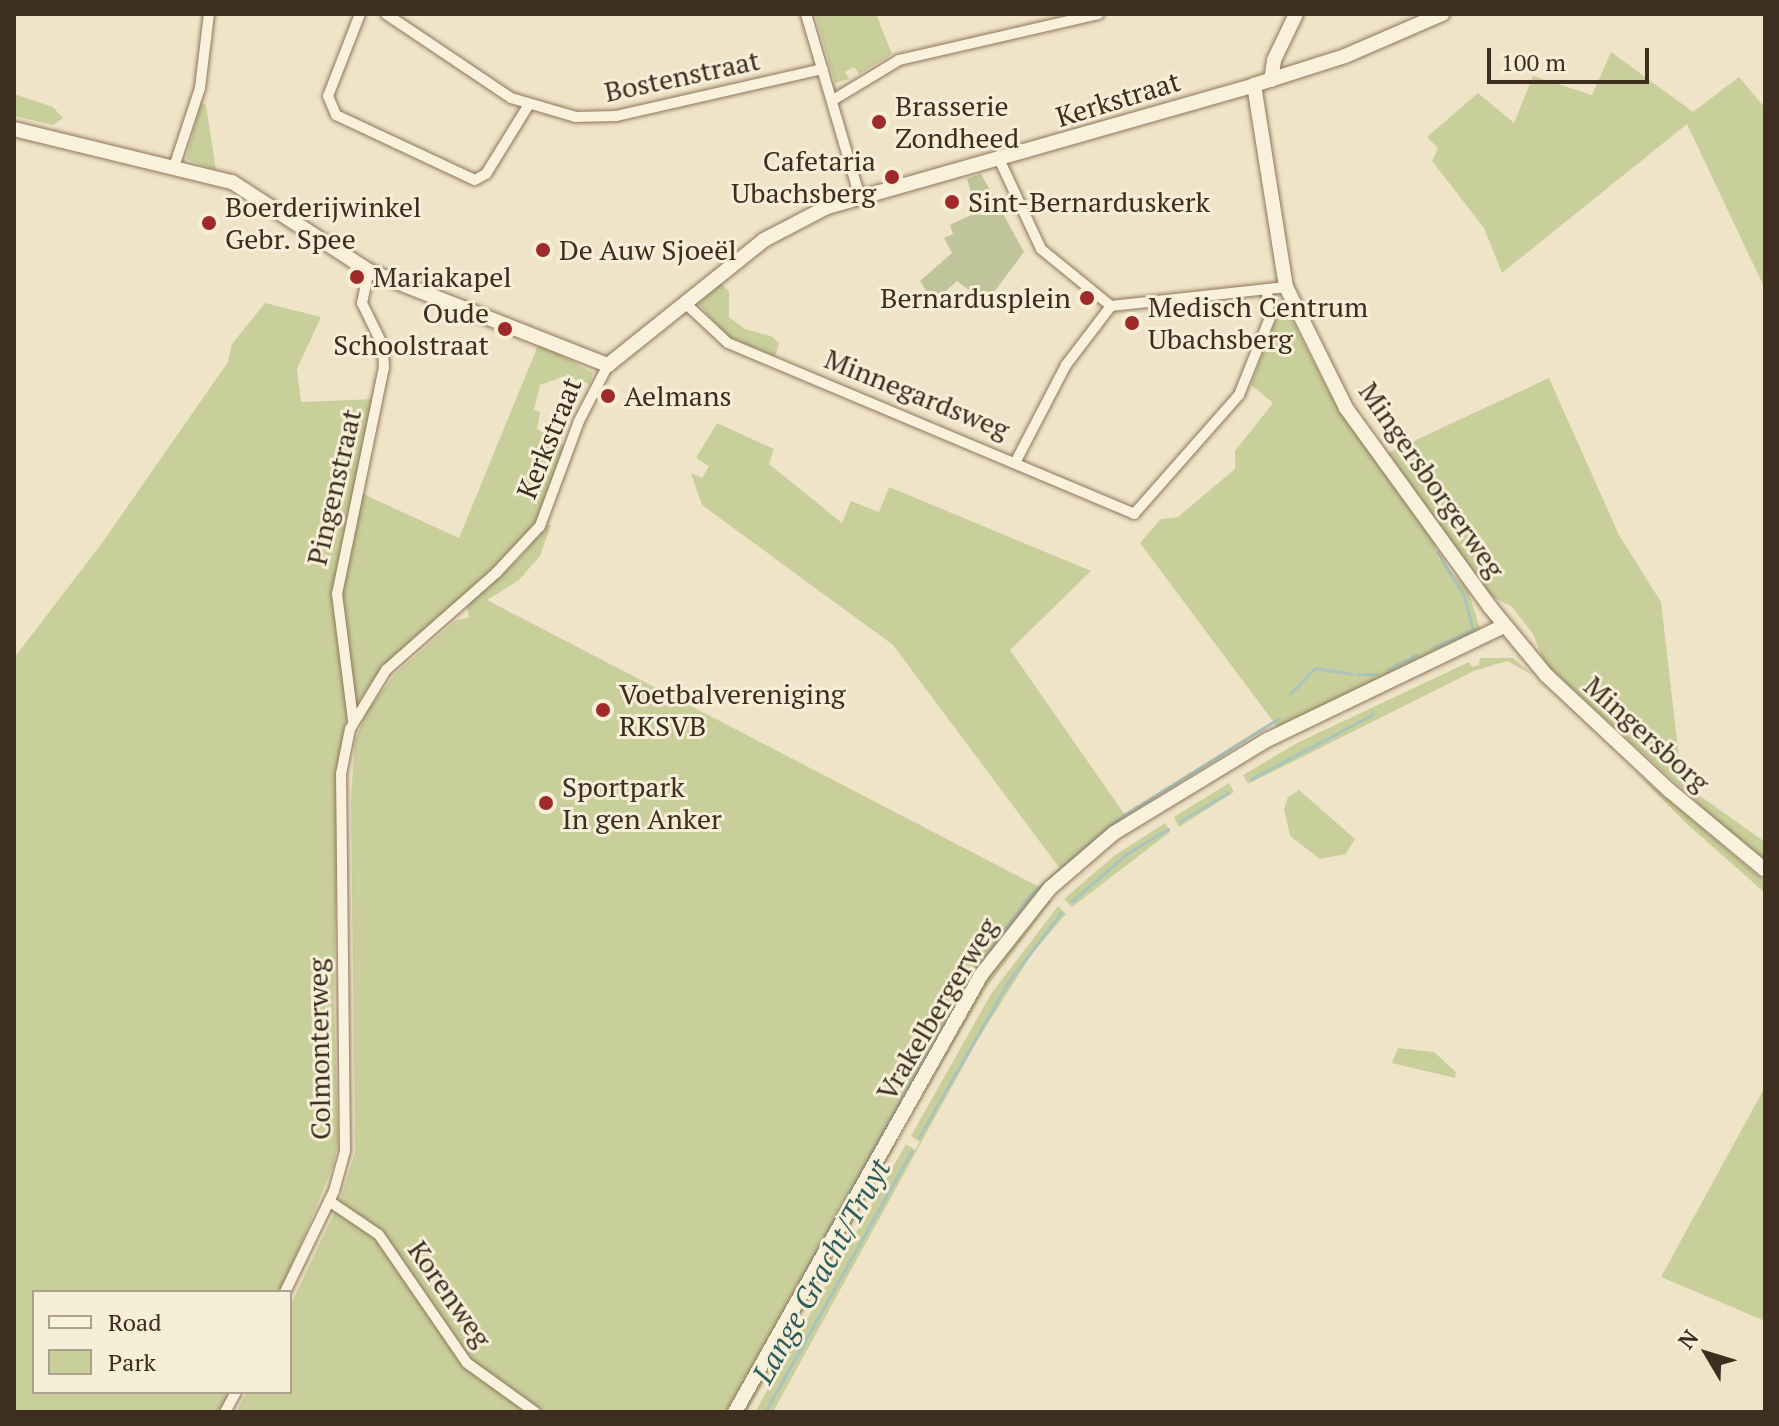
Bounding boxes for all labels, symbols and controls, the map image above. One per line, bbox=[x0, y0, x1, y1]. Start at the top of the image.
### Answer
scale bar bbox=[1491, 32, 1653, 82]
street label: Bostenstraat bbox=[601, 43, 763, 109]
text: 100 m bbox=[1501, 46, 1566, 78]
street label: Kerkstraat bbox=[1052, 64, 1184, 134]
place label: Brasserie Zondheed bbox=[895, 89, 1019, 155]
marker: Brasserie Zondheed bbox=[870, 113, 888, 131]
place label: Cafetaria Ubachsberg bbox=[731, 144, 876, 210]
marker: Cafetaria Ubachsberg bbox=[883, 168, 901, 186]
place label: Sint-Bernarduskerk bbox=[968, 185, 1210, 219]
place label: Boerderijwinkel Gebr. Spee bbox=[225, 190, 421, 256]
marker: Sint-Bernarduskerk bbox=[943, 193, 961, 211]
marker: Boerderijwinkel Gebr. Spee bbox=[200, 214, 218, 232]
place label: De Auw Sjoeël bbox=[559, 233, 737, 267]
marker: De Auw Sjoeël bbox=[534, 241, 552, 259]
place label: Mariakapel bbox=[373, 260, 512, 294]
marker: Mariakapel bbox=[348, 268, 366, 286]
place label: Bernardusplein bbox=[880, 281, 1071, 315]
marker: Bernardusplein bbox=[1078, 289, 1096, 307]
place label: Medisch Centrum Ubachsberg bbox=[1148, 290, 1368, 356]
place label: Oude Schoolstraat bbox=[333, 296, 489, 362]
marker: Medisch Centrum Ubachsberg bbox=[1123, 314, 1141, 332]
marker: Oude Schoolstraat bbox=[496, 320, 514, 338]
street label: Minnegardsweg bbox=[820, 342, 1014, 446]
street label: Kerkstraat bbox=[509, 372, 589, 504]
street label: Mingersborgerweg bbox=[1352, 376, 1512, 584]
place label: Aelmans bbox=[624, 379, 732, 413]
marker: Aelmans bbox=[599, 387, 617, 405]
street label: Pingenstraat bbox=[300, 406, 368, 568]
street label: Mingersborg bbox=[1577, 669, 1717, 799]
place label: Voetbalvereniging RKSVB bbox=[619, 677, 846, 743]
marker: Voetbalvereniging RKSVB bbox=[594, 701, 612, 719]
place label: Sportpark In gen Anker bbox=[562, 770, 722, 836]
marker: Sportpark In gen Anker bbox=[537, 794, 555, 812]
street label: Vrakelbergerweg bbox=[869, 912, 1005, 1106]
street label: Colmonterweg bbox=[301, 958, 337, 1140]
water label: Lange Gracht/Truyt bbox=[744, 1152, 898, 1390]
street label: Korenweg bbox=[401, 1234, 499, 1354]
legend bbox=[32, 1290, 292, 1394]
text: Road bbox=[108, 1306, 162, 1338]
north arrow bbox=[1667, 1314, 1747, 1394]
text: N bbox=[1671, 1323, 1704, 1354]
text: Park bbox=[108, 1346, 156, 1378]

